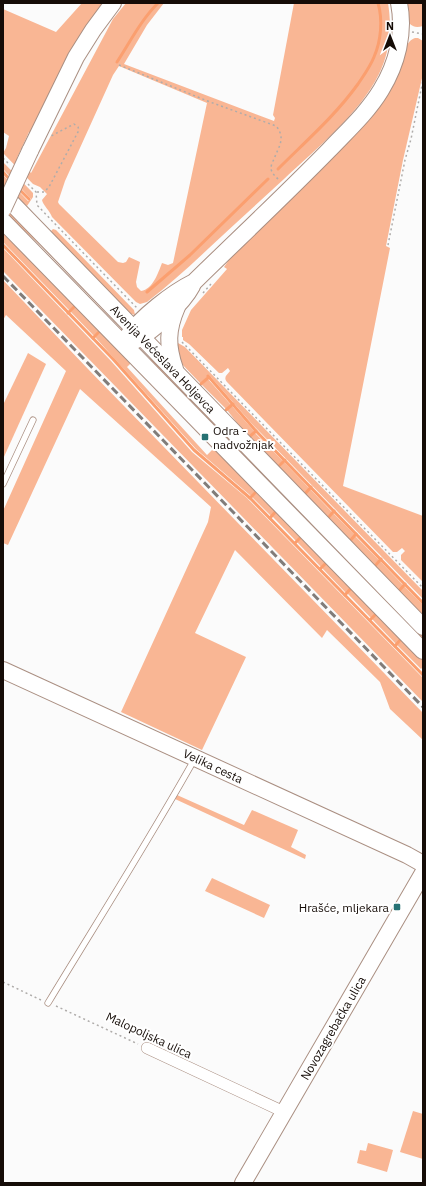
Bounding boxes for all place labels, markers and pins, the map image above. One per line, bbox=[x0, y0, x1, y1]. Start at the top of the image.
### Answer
place label: Odra - nadvožnjak bbox=[213, 423, 274, 452]
marker: Odra - nadvožnjak bbox=[200, 432, 210, 442]
place label: Hrašće, mljekara bbox=[299, 900, 390, 915]
marker: Hrašće, mljekara bbox=[392, 902, 402, 912]

